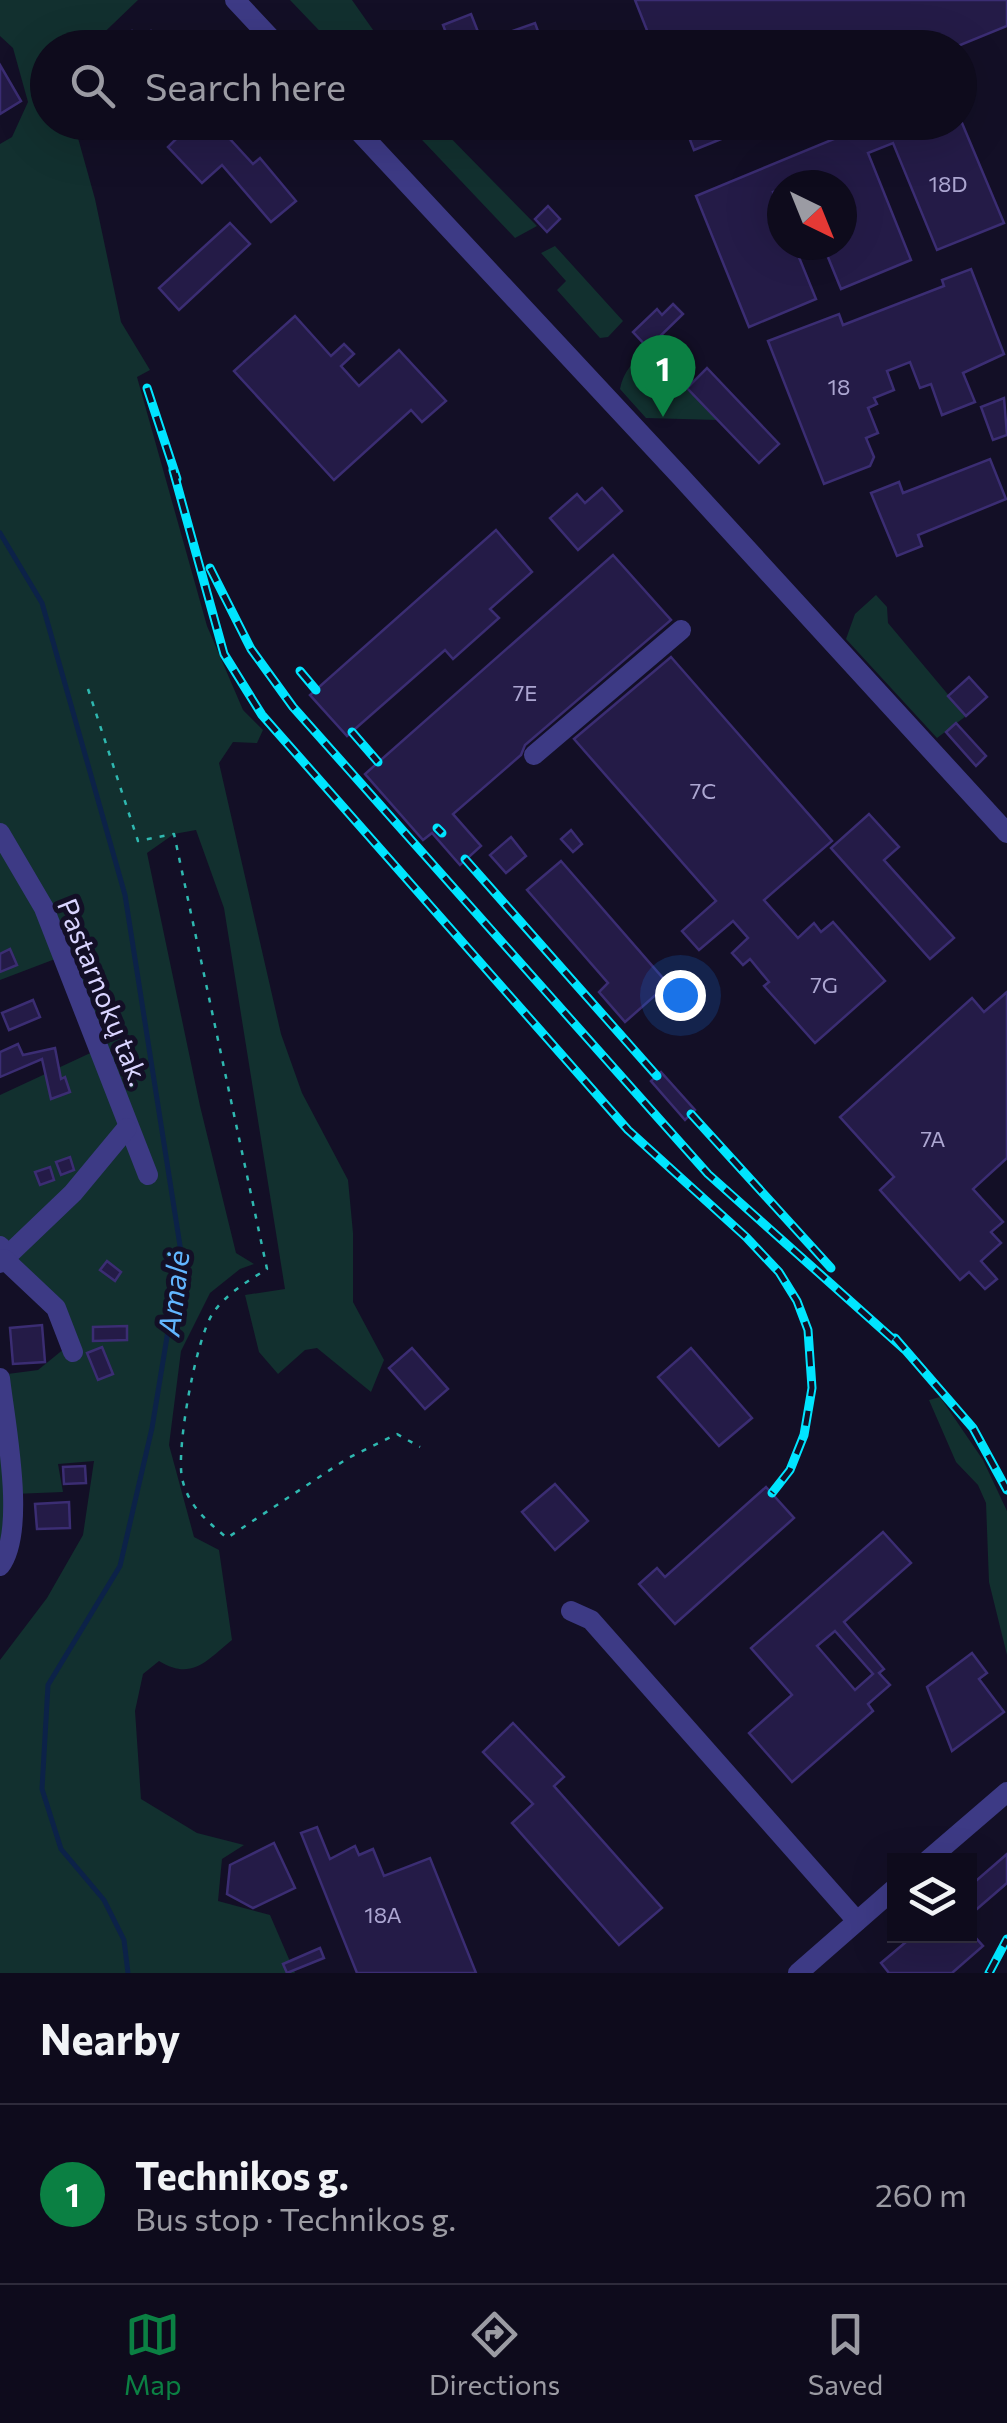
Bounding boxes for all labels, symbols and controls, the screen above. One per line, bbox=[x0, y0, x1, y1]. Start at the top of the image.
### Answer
search box bbox=[30, 30, 977, 140]
icon: search bbox=[65, 58, 120, 113]
text: Search here bbox=[145, 62, 346, 109]
north arrow bbox=[767, 170, 857, 260]
house number: 18D bbox=[929, 170, 967, 197]
pin: 1 bbox=[630, 334, 696, 417]
house number: 18 bbox=[828, 373, 850, 400]
house number: 7E bbox=[513, 679, 537, 706]
house number: 7C bbox=[690, 777, 716, 804]
street label: Pastarnokų tak. bbox=[51, 893, 157, 1091]
your location bbox=[655, 970, 706, 1021]
house number: 7G bbox=[810, 971, 838, 998]
house number: 7A bbox=[921, 1125, 945, 1152]
water label: Amalė bbox=[148, 1248, 196, 1339]
map controls bbox=[887, 1853, 977, 1943]
button: layers bbox=[887, 1853, 977, 1943]
house number: 18A bbox=[364, 1901, 402, 1928]
text: Nearby bbox=[40, 2012, 180, 2064]
text: Technikos g. bbox=[135, 2151, 349, 2198]
text: 1 bbox=[65, 2174, 80, 2214]
text: 260 m bbox=[875, 2174, 967, 2214]
text: Bus stop · Technikos g. bbox=[135, 2198, 456, 2238]
tab: Map bbox=[124, 2307, 181, 2401]
tab: Directions bbox=[429, 2307, 560, 2401]
tab: Saved bbox=[808, 2307, 883, 2401]

